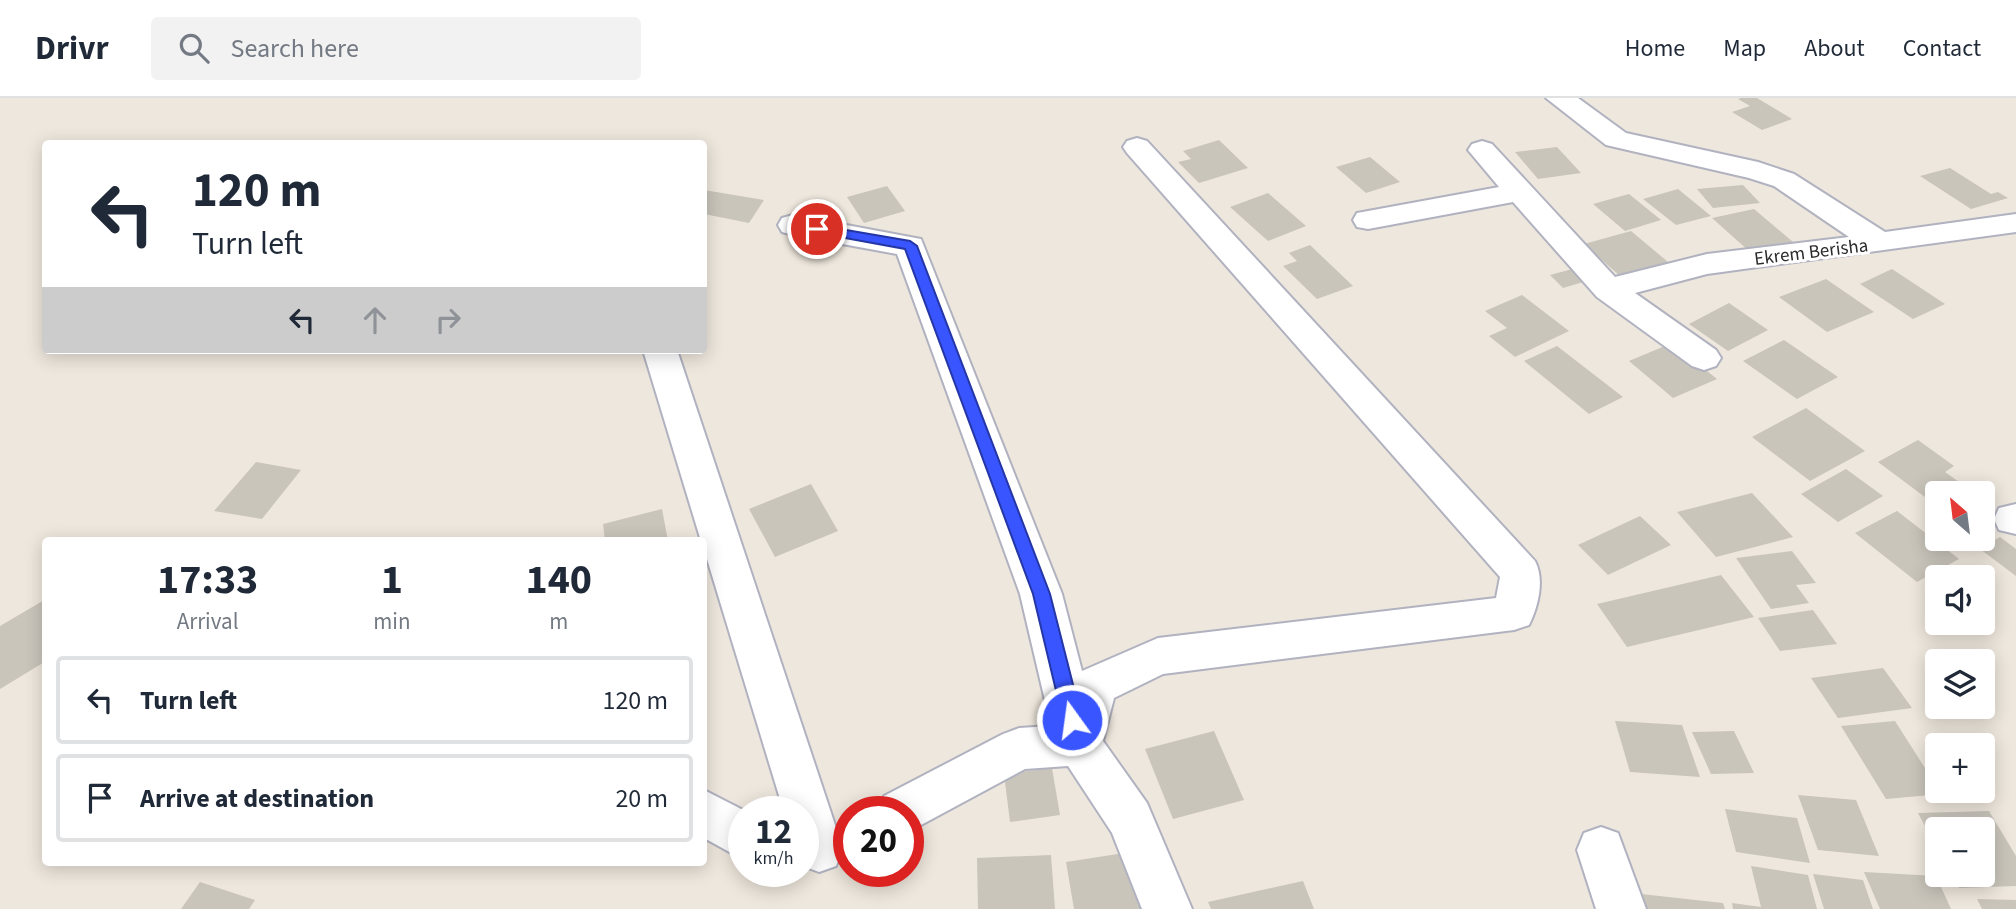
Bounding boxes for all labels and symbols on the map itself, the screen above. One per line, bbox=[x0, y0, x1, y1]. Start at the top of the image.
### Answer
pin bbox=[787, 199, 847, 259]
street label: Ekrem Berisha bbox=[1753, 232, 1870, 273]
north arrow bbox=[1925, 481, 1995, 551]
position arrow bbox=[1035, 683, 1109, 757]
speed limit sign: 20 bbox=[833, 796, 924, 887]

